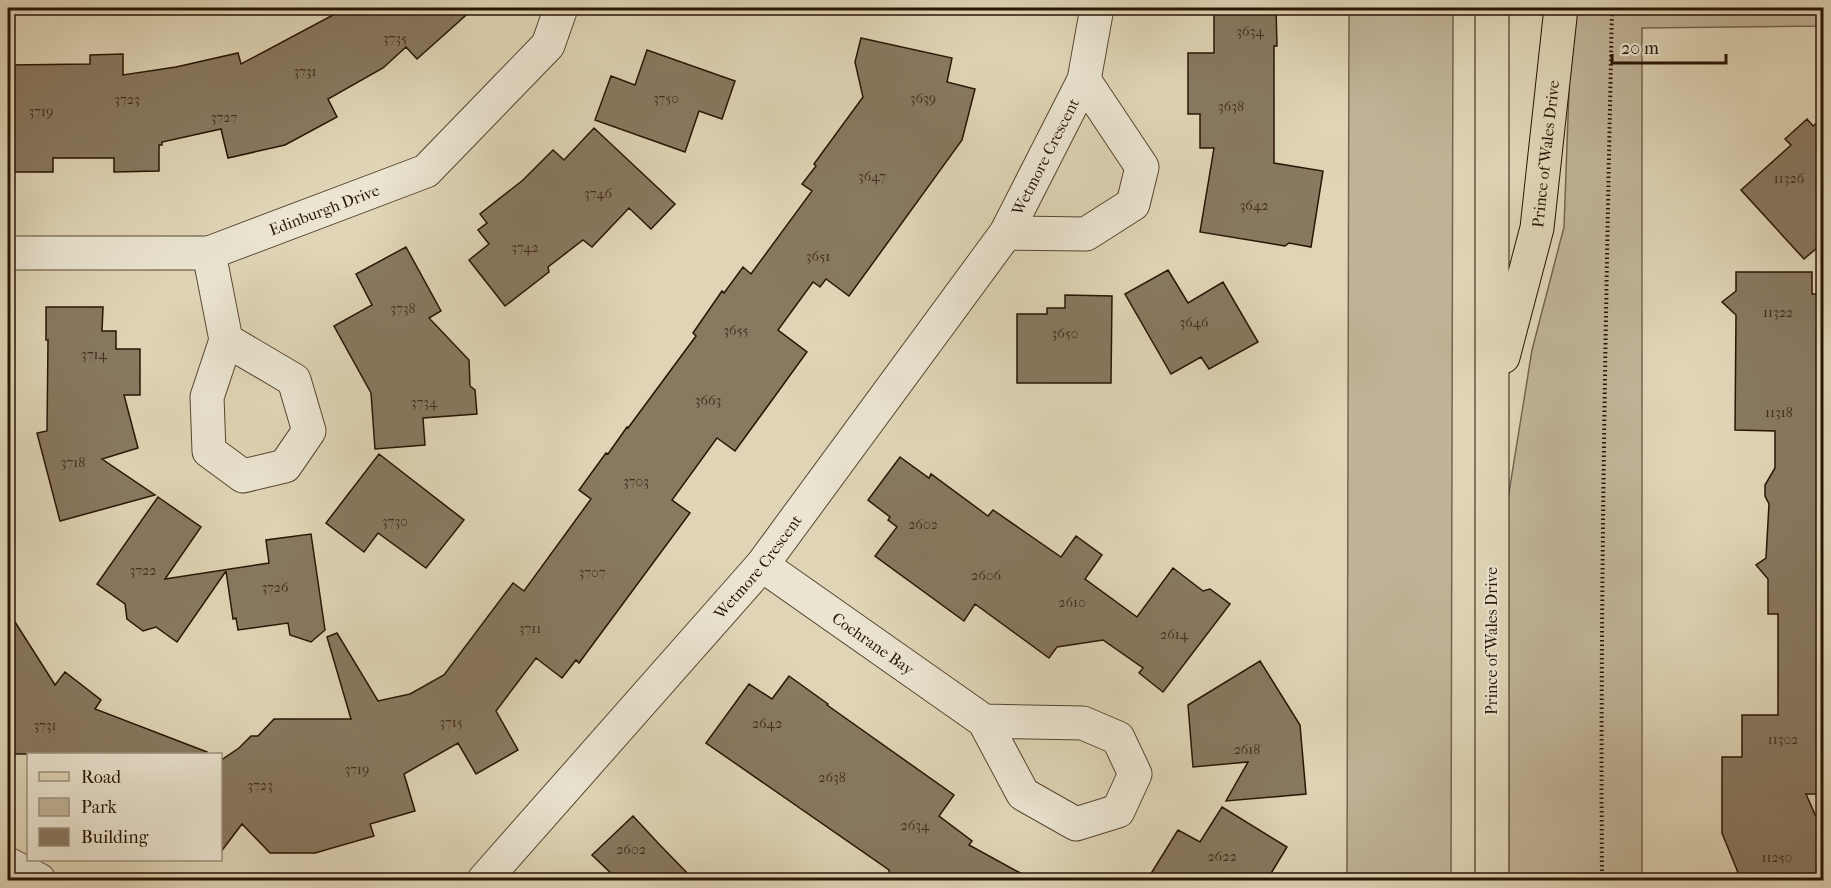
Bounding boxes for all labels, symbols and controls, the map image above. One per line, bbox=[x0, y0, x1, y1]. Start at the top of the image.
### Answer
house number: 3634 bbox=[1236, 23, 1264, 40]
scale bar bbox=[1612, 27, 1726, 65]
house number: 3735 bbox=[383, 30, 407, 47]
text: 20 m bbox=[1621, 38, 1659, 59]
house number: 3731 bbox=[293, 63, 317, 80]
street label: Prince of Wales Drive bbox=[1528, 79, 1563, 229]
house number: 3750 bbox=[653, 90, 679, 107]
house number: 3639 bbox=[910, 90, 936, 107]
house number: 3723 bbox=[114, 91, 140, 108]
street label: Wetmore Crescent bbox=[1007, 95, 1083, 219]
house number: 3638 bbox=[1218, 98, 1244, 115]
house number: 3719 bbox=[29, 103, 53, 120]
house number: 3727 bbox=[211, 109, 237, 126]
house number: 3647 bbox=[858, 168, 886, 185]
house number: 11326 bbox=[1774, 170, 1805, 187]
street label: Edinburgh Drive bbox=[266, 180, 382, 239]
house number: 3746 bbox=[584, 185, 612, 202]
house number: 3642 bbox=[1240, 197, 1268, 214]
house number: 3742 bbox=[511, 239, 539, 256]
house number: 3651 bbox=[806, 248, 830, 265]
house number: 3738 bbox=[390, 300, 416, 317]
house number: 11322 bbox=[1763, 304, 1793, 321]
house number: 3646 bbox=[1179, 314, 1209, 331]
house number: 3655 bbox=[723, 322, 749, 339]
house number: 3650 bbox=[1051, 325, 1079, 342]
house number: 3714 bbox=[81, 346, 108, 363]
house number: 3663 bbox=[695, 392, 721, 409]
house number: 3734 bbox=[411, 394, 438, 411]
house number: 11318 bbox=[1765, 404, 1793, 421]
house number: 3718 bbox=[61, 454, 85, 471]
house number: 3703 bbox=[623, 473, 649, 490]
street label: Wetmore Crescent bbox=[709, 511, 806, 624]
house number: 3730 bbox=[382, 513, 408, 530]
house number: 2602 bbox=[908, 516, 938, 533]
house number: 3722 bbox=[130, 562, 156, 579]
house number: 3707 bbox=[579, 564, 606, 581]
house number: 2606 bbox=[971, 567, 1001, 584]
street label: Prince of Wales Drive bbox=[1482, 567, 1501, 715]
house number: 3726 bbox=[261, 579, 289, 596]
house number: 2610 bbox=[1058, 594, 1086, 611]
street label: Cochrane Bay bbox=[828, 608, 918, 679]
house number: 3711 bbox=[519, 620, 541, 637]
house number: 2614 bbox=[1160, 626, 1189, 643]
house number: 3715 bbox=[439, 714, 463, 731]
house number: 2642 bbox=[752, 715, 782, 732]
house number: 3731 bbox=[33, 717, 57, 734]
house number: 11302 bbox=[1768, 731, 1798, 748]
house number: 2618 bbox=[1234, 741, 1260, 758]
legend bbox=[27, 753, 222, 861]
house number: 3719 bbox=[345, 761, 369, 778]
text: Road bbox=[81, 767, 121, 788]
house number: 2638 bbox=[818, 769, 846, 786]
house number: 3723 bbox=[247, 777, 273, 794]
text: Park bbox=[81, 797, 118, 818]
house number: 2634 bbox=[901, 817, 930, 834]
text: Building bbox=[81, 827, 149, 848]
house number: 2602 bbox=[616, 841, 646, 858]
house number: 2622 bbox=[1207, 848, 1237, 865]
house number: 11250 bbox=[1762, 849, 1792, 866]

